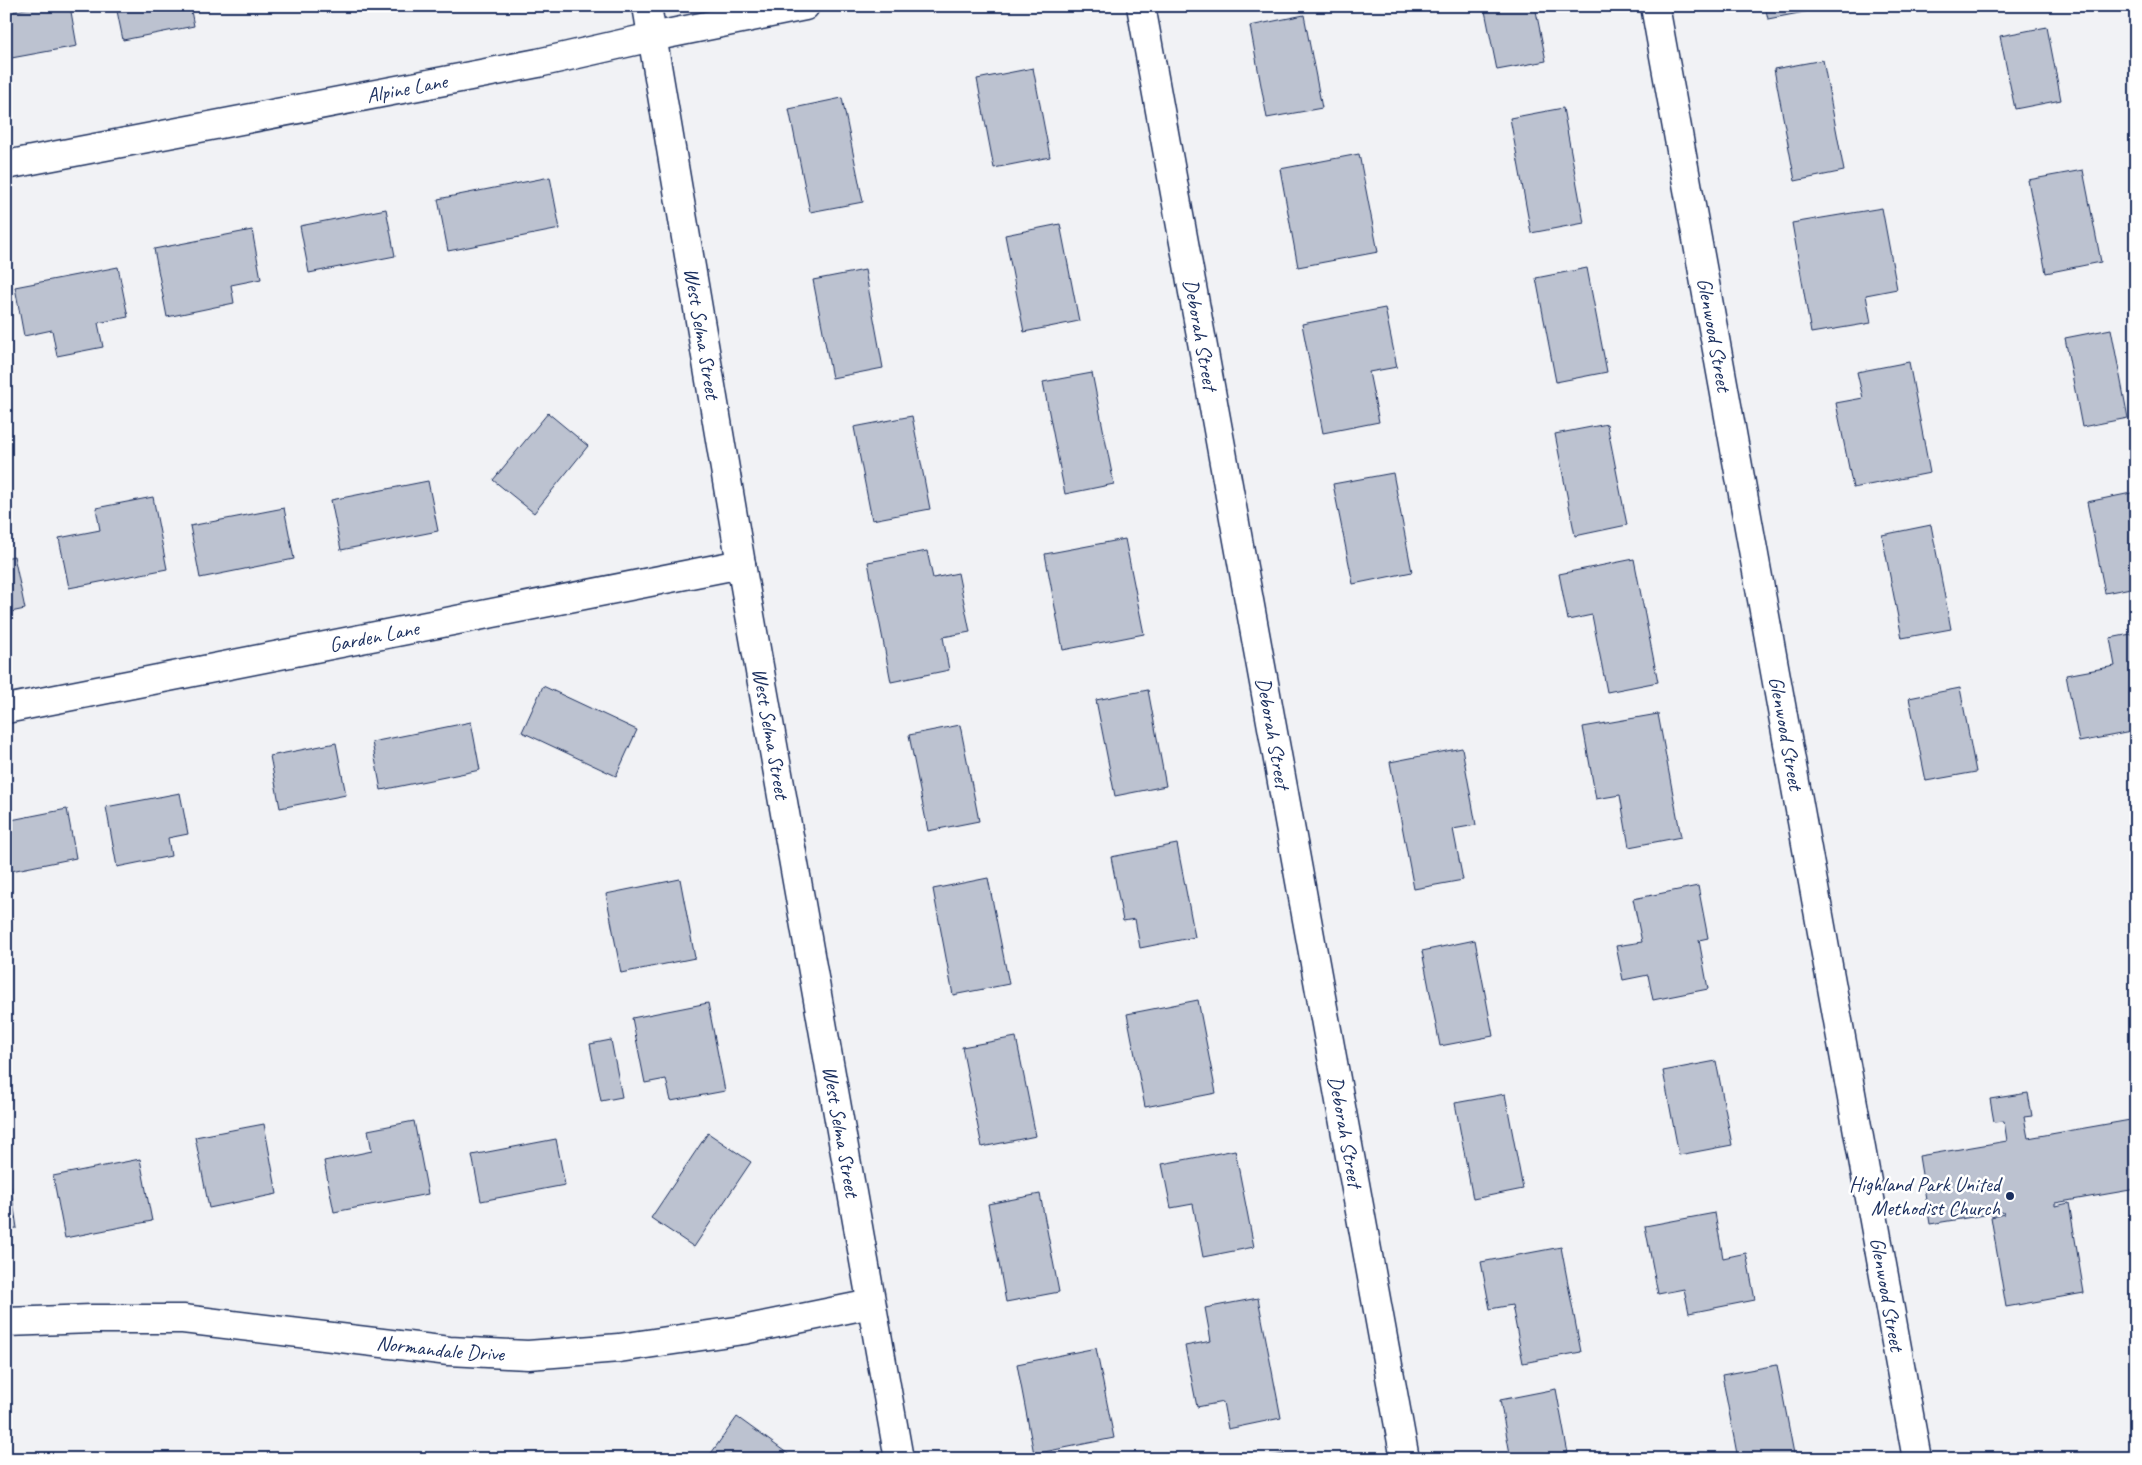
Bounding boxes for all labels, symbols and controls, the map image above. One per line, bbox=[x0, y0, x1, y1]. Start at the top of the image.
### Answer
street label: Alpine Lane bbox=[364, 67, 451, 109]
street label: West Selma Street bbox=[678, 266, 726, 403]
street label: Glenwood Street bbox=[1691, 276, 1738, 395]
street label: Deborah Street bbox=[1178, 277, 1224, 395]
street label: Garden Lane bbox=[327, 614, 423, 658]
street label: West Selma Street bbox=[747, 666, 796, 803]
street label: Glenwood Street bbox=[1763, 675, 1809, 794]
street label: Deborah Street bbox=[1250, 676, 1296, 794]
street label: West Selma Street bbox=[817, 1064, 866, 1201]
street label: Deborah Street bbox=[1323, 1074, 1369, 1192]
place label: Highland Park United Methodist Church bbox=[1849, 1171, 2004, 1221]
marker: Highland Park United Methodist Church bbox=[2004, 1190, 2016, 1202]
street label: Glenwood Street bbox=[1864, 1235, 1911, 1355]
street label: Normandale Drive bbox=[375, 1329, 506, 1367]

